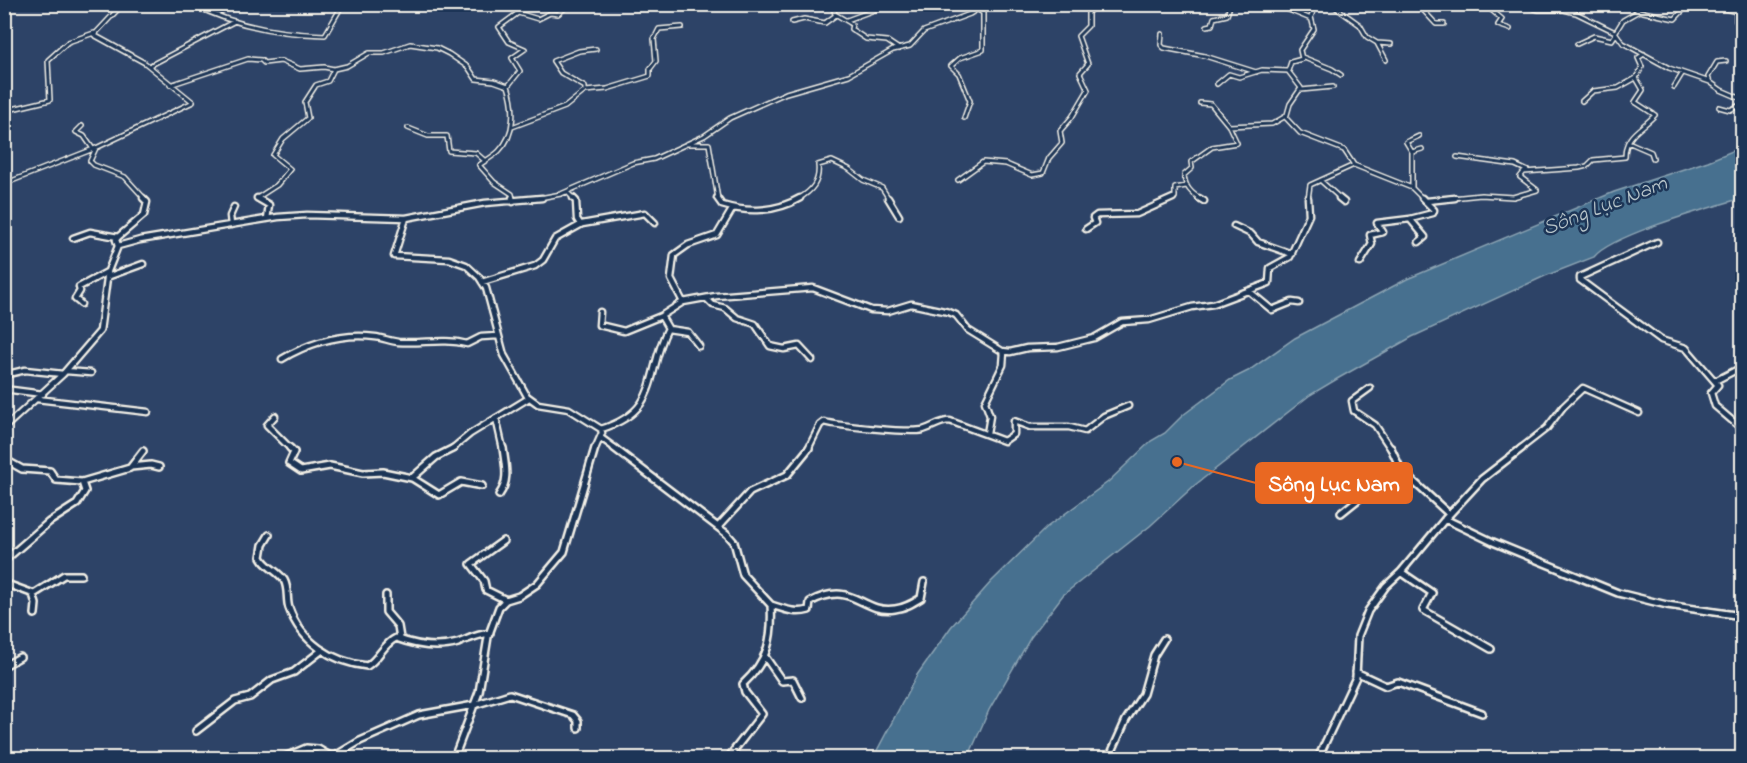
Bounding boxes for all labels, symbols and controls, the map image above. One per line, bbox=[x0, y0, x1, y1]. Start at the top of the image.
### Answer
water label: Sông Lục Nam bbox=[1538, 168, 1673, 245]
callout: Sông Lục Nam bbox=[1256, 463, 1412, 503]
text: Sông Lục Nam bbox=[1268, 470, 1400, 503]

